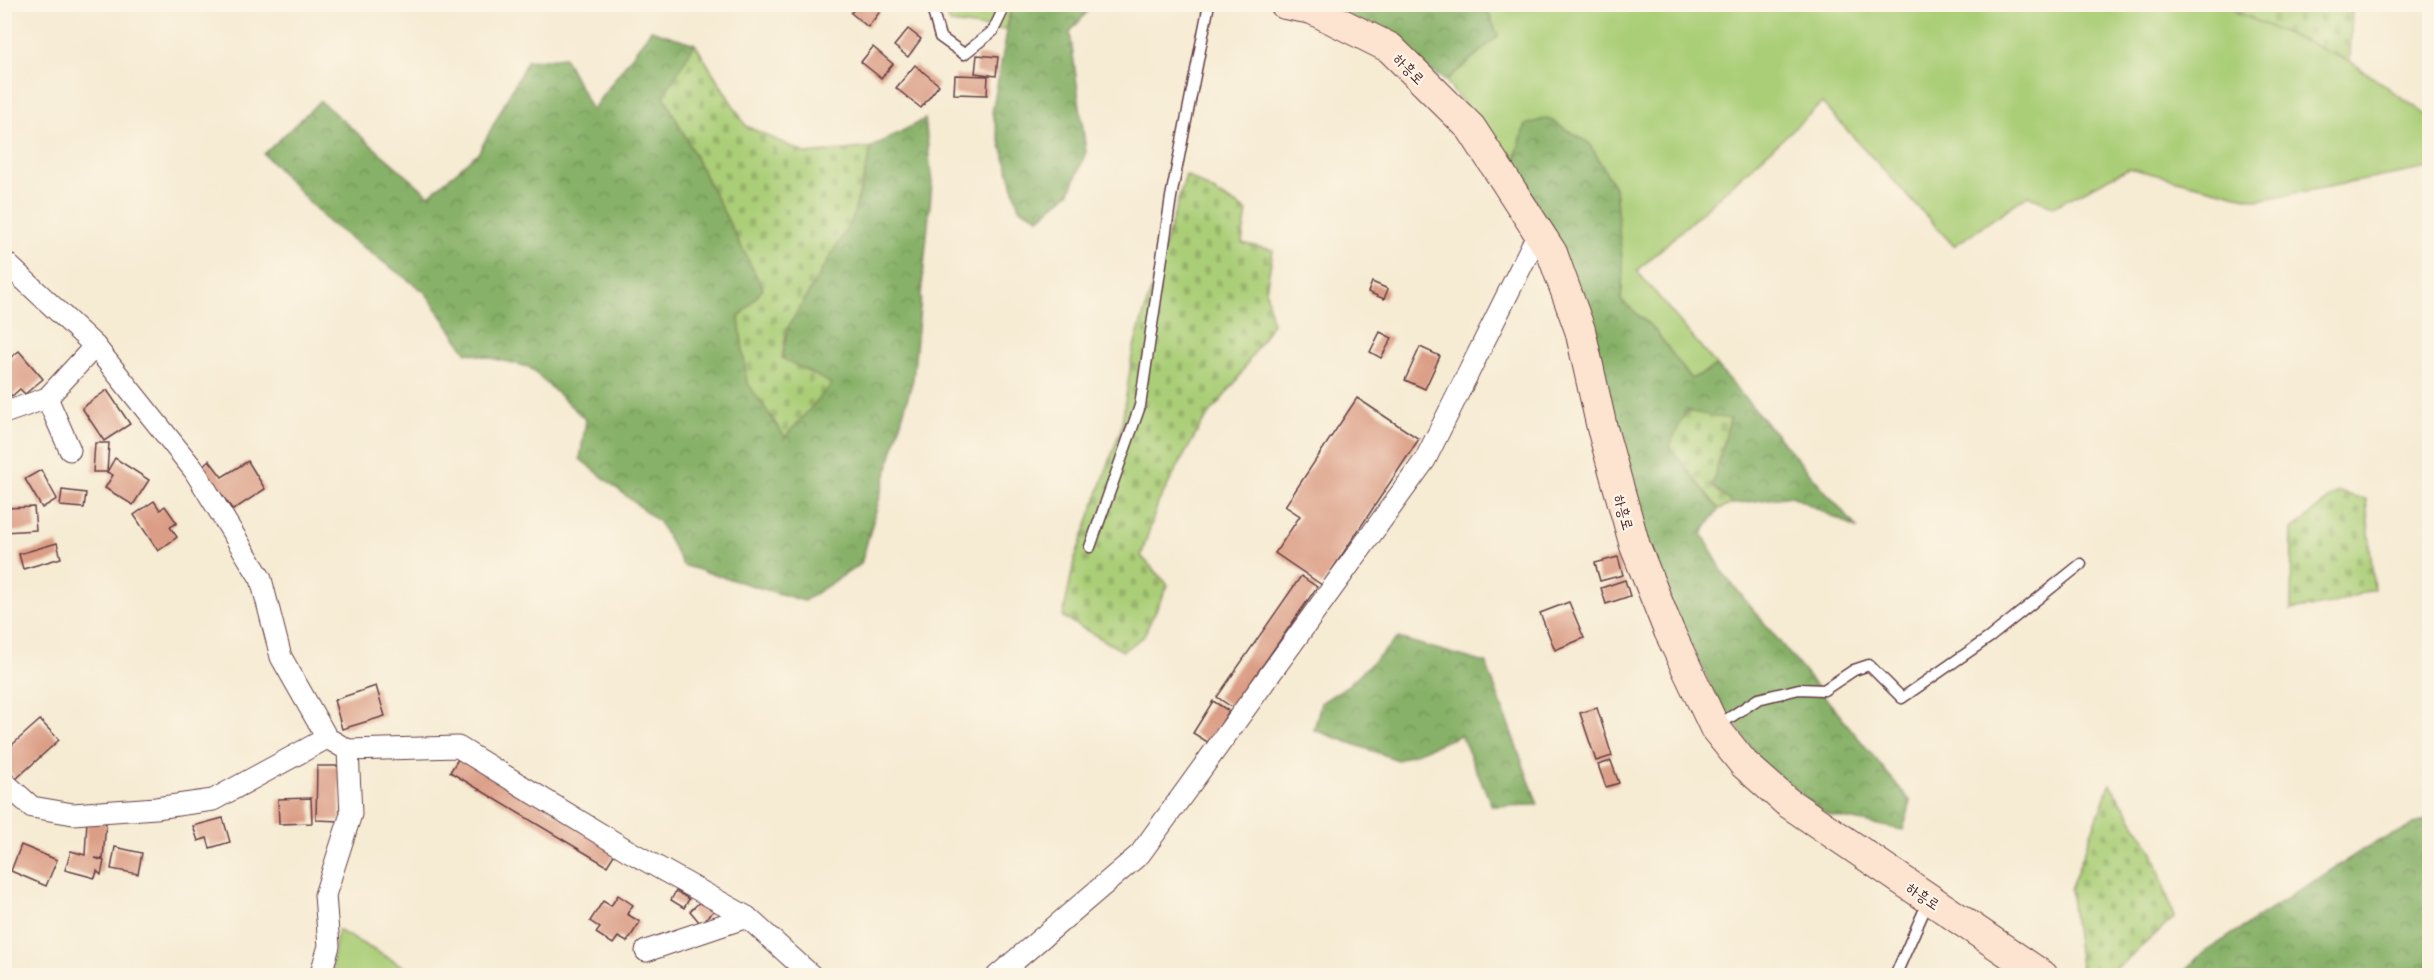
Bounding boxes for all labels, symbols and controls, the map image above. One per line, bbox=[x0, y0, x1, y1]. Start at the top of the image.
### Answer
street label: 하흥로 bbox=[1389, 47, 1431, 89]
street label: 하흥로 bbox=[1609, 491, 1641, 533]
street label: 하흥로 bbox=[1903, 875, 1945, 915]

